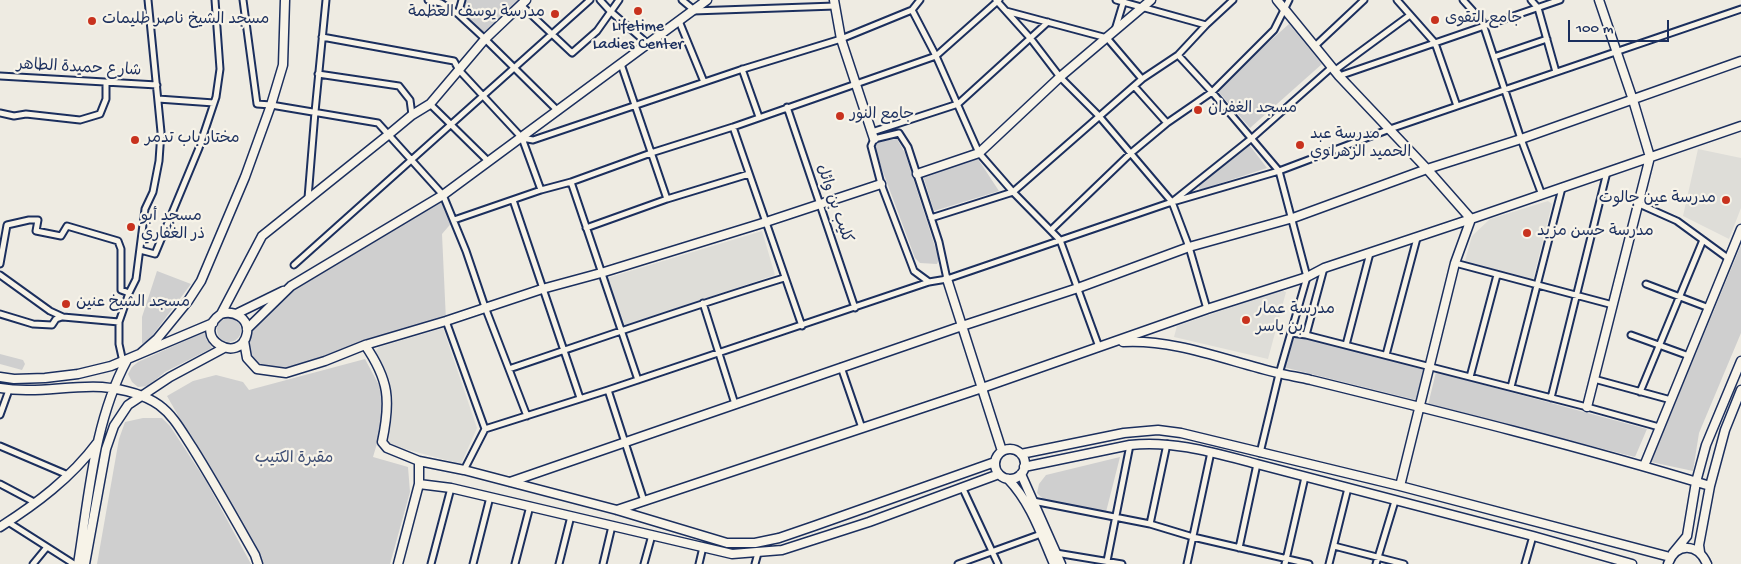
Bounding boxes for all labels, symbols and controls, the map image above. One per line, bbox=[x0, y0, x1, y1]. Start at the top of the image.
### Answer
place label: مدرسة يوسف العظمة bbox=[408, 4, 545, 24]
marker: Lifetime Ladies Center bbox=[632, 5, 644, 17]
marker: مدرسة يوسف العظمة bbox=[549, 8, 561, 20]
place label: جامع التقوى bbox=[1445, 10, 1523, 30]
scale bar bbox=[1571, 10, 1672, 42]
place label: مسجد الشيخ ناصر طليمات bbox=[102, 11, 269, 31]
marker: جامع التقوى bbox=[1429, 14, 1441, 26]
marker: مسجد الشيخ ناصر طليمات bbox=[86, 15, 98, 27]
place label: Lifetime Ladies Center bbox=[593, 18, 683, 56]
text: 100 m bbox=[1576, 20, 1613, 38]
street label: شارع حميدة الطاهر bbox=[16, 56, 142, 82]
place label: مسجد الغفران bbox=[1208, 100, 1297, 120]
marker: مسجد الغفران bbox=[1192, 104, 1204, 116]
place label: جامع النور bbox=[850, 106, 914, 126]
marker: جامع النور bbox=[834, 110, 846, 122]
place label: مدرسة عبد الحميد الزهراوي bbox=[1310, 126, 1411, 164]
place label: مختار باب تدمر bbox=[145, 130, 240, 150]
marker: مختار باب تدمر bbox=[129, 134, 141, 146]
marker: مدرسة عبد الحميد الزهراوي bbox=[1294, 139, 1306, 151]
street label: كليب بن وائل bbox=[811, 162, 855, 246]
place label: مدرسة عين جالوت bbox=[1599, 190, 1716, 210]
marker: مدرسة عين جالوت bbox=[1720, 194, 1732, 206]
place label: مسجد أبو ذر الغفاري bbox=[141, 208, 205, 246]
marker: مسجد أبو ذر الغفاري bbox=[125, 221, 137, 233]
place label: مدرسة حسن مزيد bbox=[1537, 223, 1654, 243]
marker: مدرسة حسن مزيد bbox=[1521, 227, 1533, 239]
place label: مسجد الشيخ عنين bbox=[76, 294, 190, 314]
marker: مسجد الشيخ عنين bbox=[60, 298, 72, 310]
place label: مدرسة عمار بن ياسر bbox=[1256, 301, 1335, 339]
marker: مدرسة عمار بن ياسر bbox=[1240, 314, 1252, 326]
park label: مقبرة الكتيب bbox=[255, 450, 333, 470]

